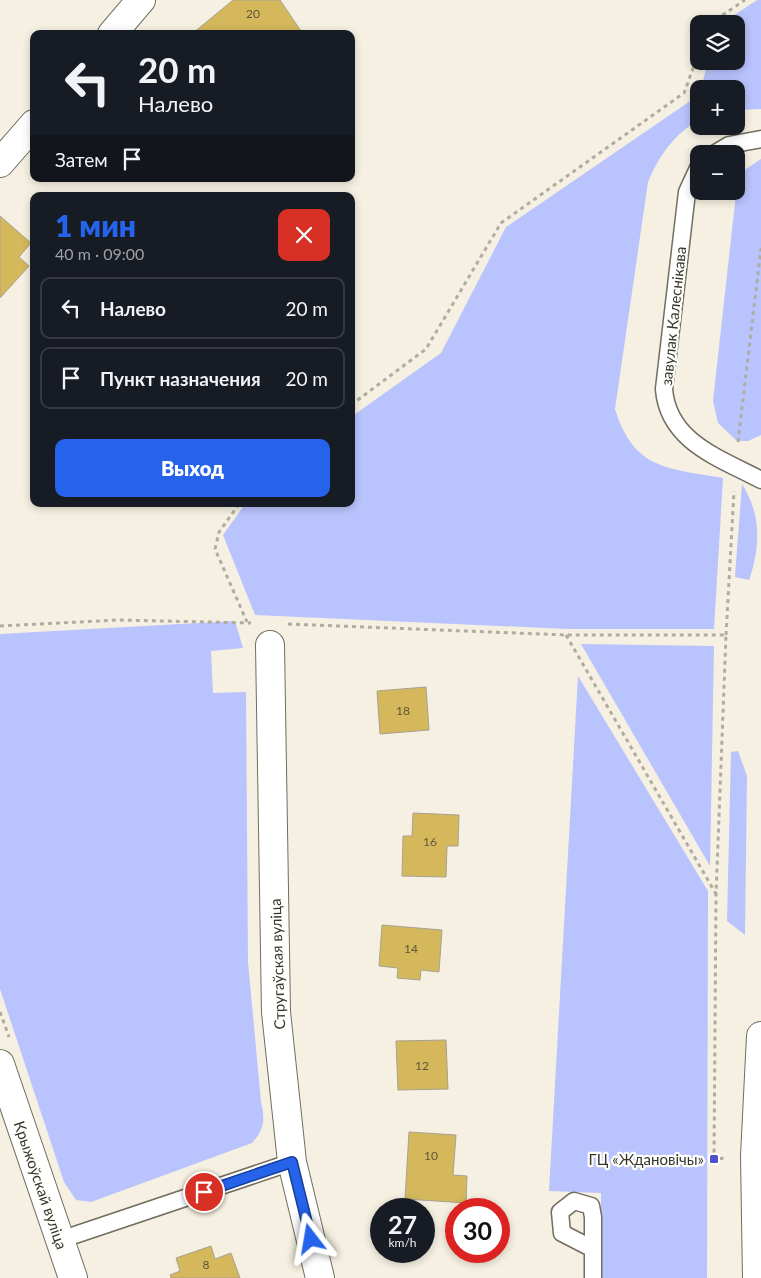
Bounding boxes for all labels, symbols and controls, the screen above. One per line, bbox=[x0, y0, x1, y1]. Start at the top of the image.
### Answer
house number: 20 bbox=[246, 6, 260, 21]
map controls bbox=[690, 15, 745, 200]
button: layers bbox=[690, 15, 745, 70]
text: 20 m bbox=[138, 48, 216, 90]
icon: left bbox=[55, 50, 120, 115]
button: + bbox=[690, 80, 745, 135]
text: Налево bbox=[138, 90, 213, 117]
icon: arrive bbox=[118, 145, 146, 173]
button: − bbox=[690, 145, 745, 200]
text: Затем bbox=[55, 148, 108, 171]
text: 1 мин bbox=[55, 207, 136, 243]
button: close bbox=[278, 209, 330, 261]
text: 40 m · 09:00 bbox=[55, 244, 144, 263]
street label: завулак Калеснікава bbox=[657, 246, 689, 386]
icon: left bbox=[57, 294, 85, 322]
text: Налево bbox=[100, 297, 166, 320]
text: 20 m bbox=[285, 297, 328, 320]
icon: arrive bbox=[57, 364, 85, 392]
text: Пункт назначения bbox=[100, 367, 261, 390]
text: 20 m bbox=[285, 367, 328, 390]
button: Выход bbox=[55, 439, 330, 497]
house number: 18 bbox=[396, 703, 410, 718]
house number: 16 bbox=[423, 834, 437, 849]
street label: Стругаўская вуліца bbox=[266, 898, 288, 1030]
house number: 14 bbox=[404, 941, 418, 956]
house number: 12 bbox=[415, 1058, 429, 1073]
street label: Крыжоўскай вуліца bbox=[11, 1118, 71, 1252]
house number: 10 bbox=[424, 1148, 438, 1163]
place label: ГЦ «Ждановічы» bbox=[589, 1150, 704, 1168]
marker: ГЦ «Ждановічы» bbox=[708, 1153, 720, 1165]
pin bbox=[183, 1171, 225, 1213]
icon: arrive bbox=[190, 1178, 218, 1206]
speed limit sign: 30 bbox=[445, 1198, 510, 1263]
text: 27 bbox=[388, 1209, 417, 1239]
position arrow bbox=[284, 1212, 336, 1264]
text: km/h bbox=[388, 1235, 417, 1250]
house number: 8 bbox=[203, 1257, 210, 1272]

